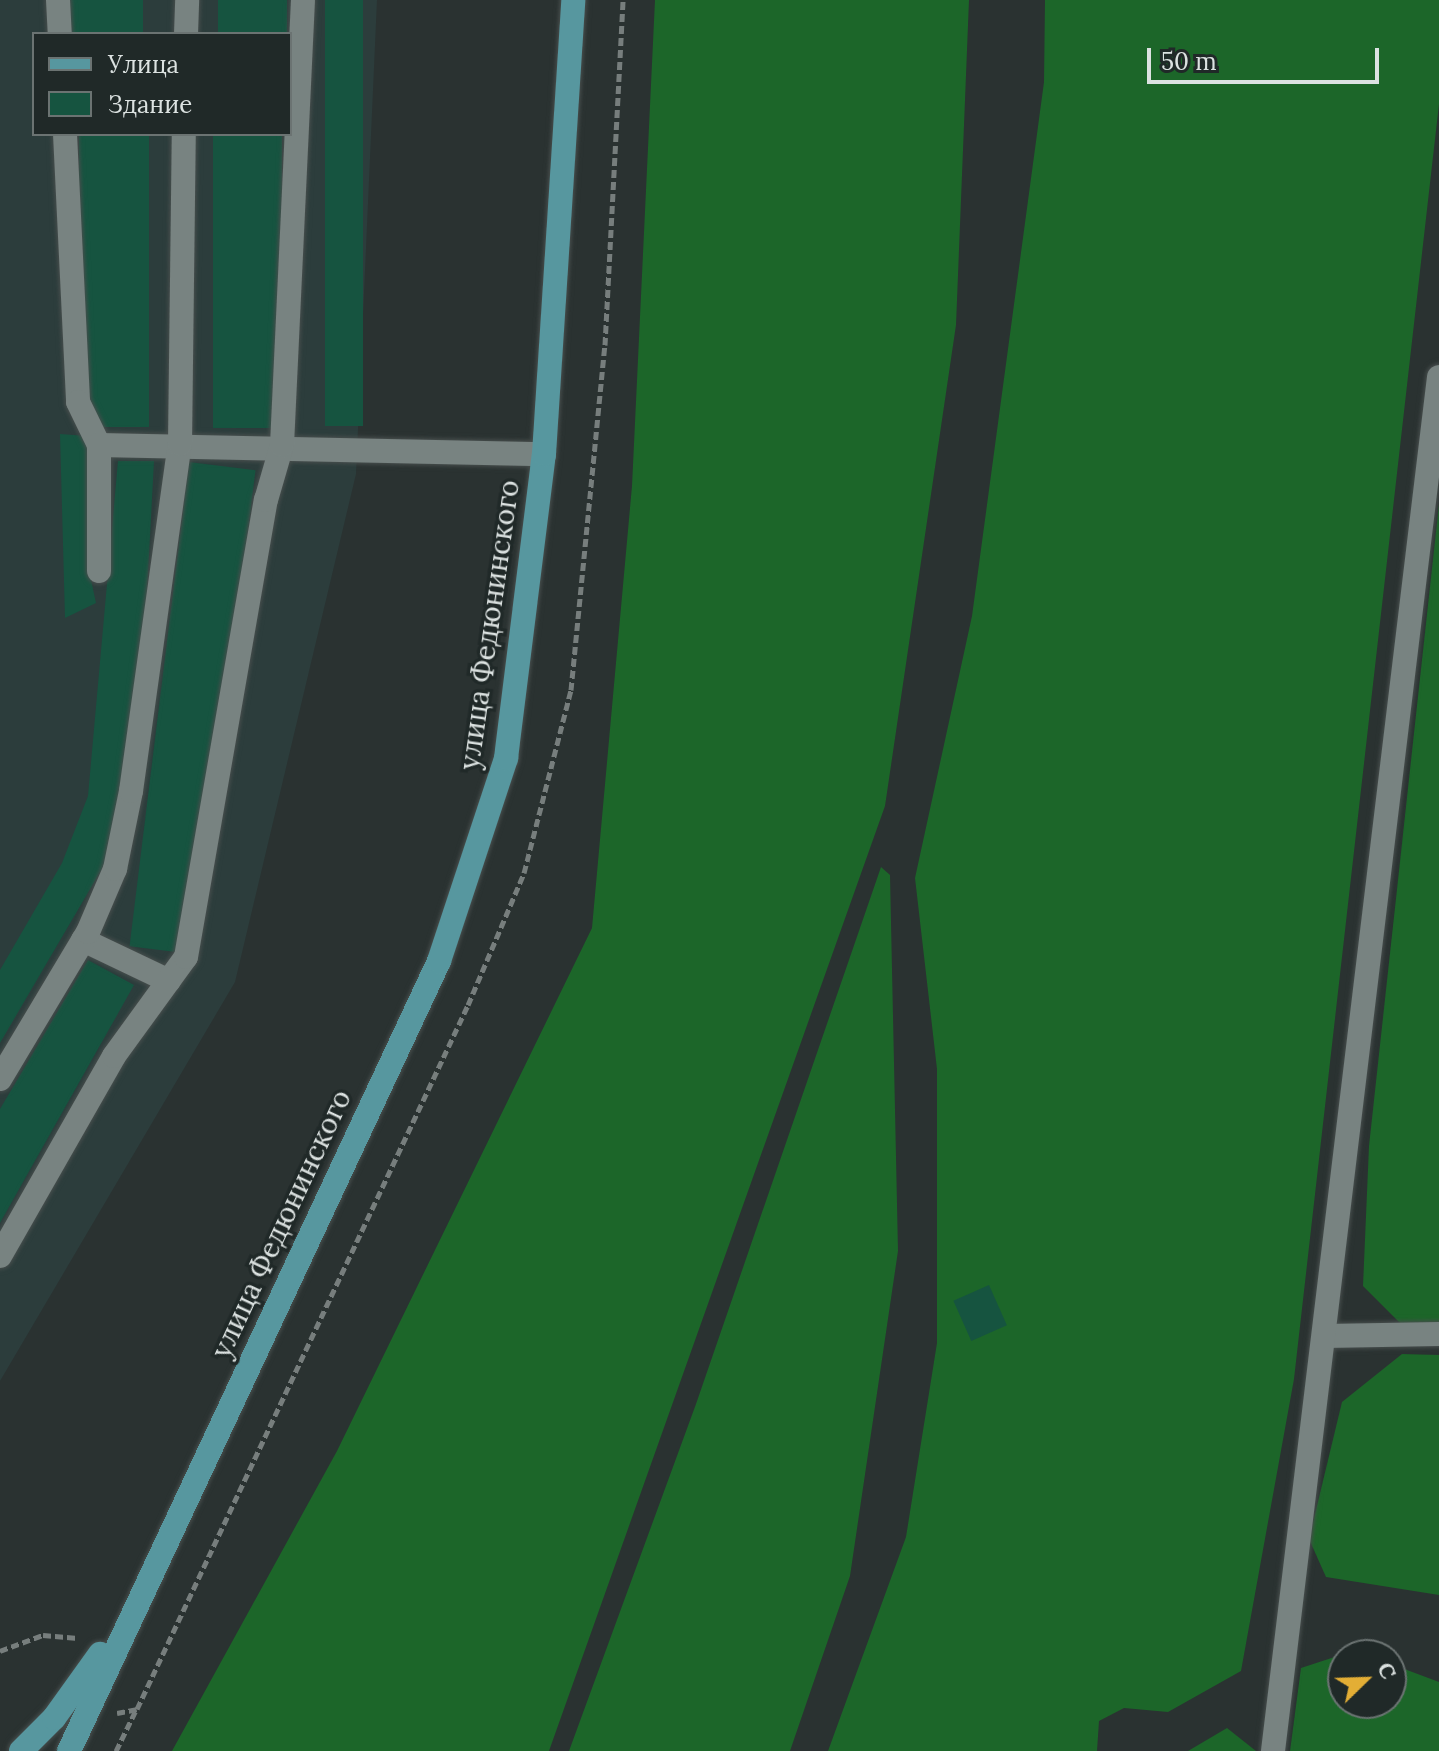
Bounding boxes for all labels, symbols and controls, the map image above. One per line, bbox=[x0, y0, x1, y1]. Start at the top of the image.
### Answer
legend bbox=[32, 32, 292, 136]
scale bar bbox=[1151, 32, 1383, 82]
text: 50 m bbox=[1161, 46, 1217, 77]
text: Улица bbox=[108, 49, 179, 80]
text: Здание bbox=[108, 89, 192, 120]
street label: улица Федюнинского bbox=[452, 478, 526, 772]
street label: улица Федюнинского bbox=[204, 1084, 358, 1364]
north arrow bbox=[1327, 1639, 1407, 1719]
text: С bbox=[1371, 1658, 1403, 1683]

